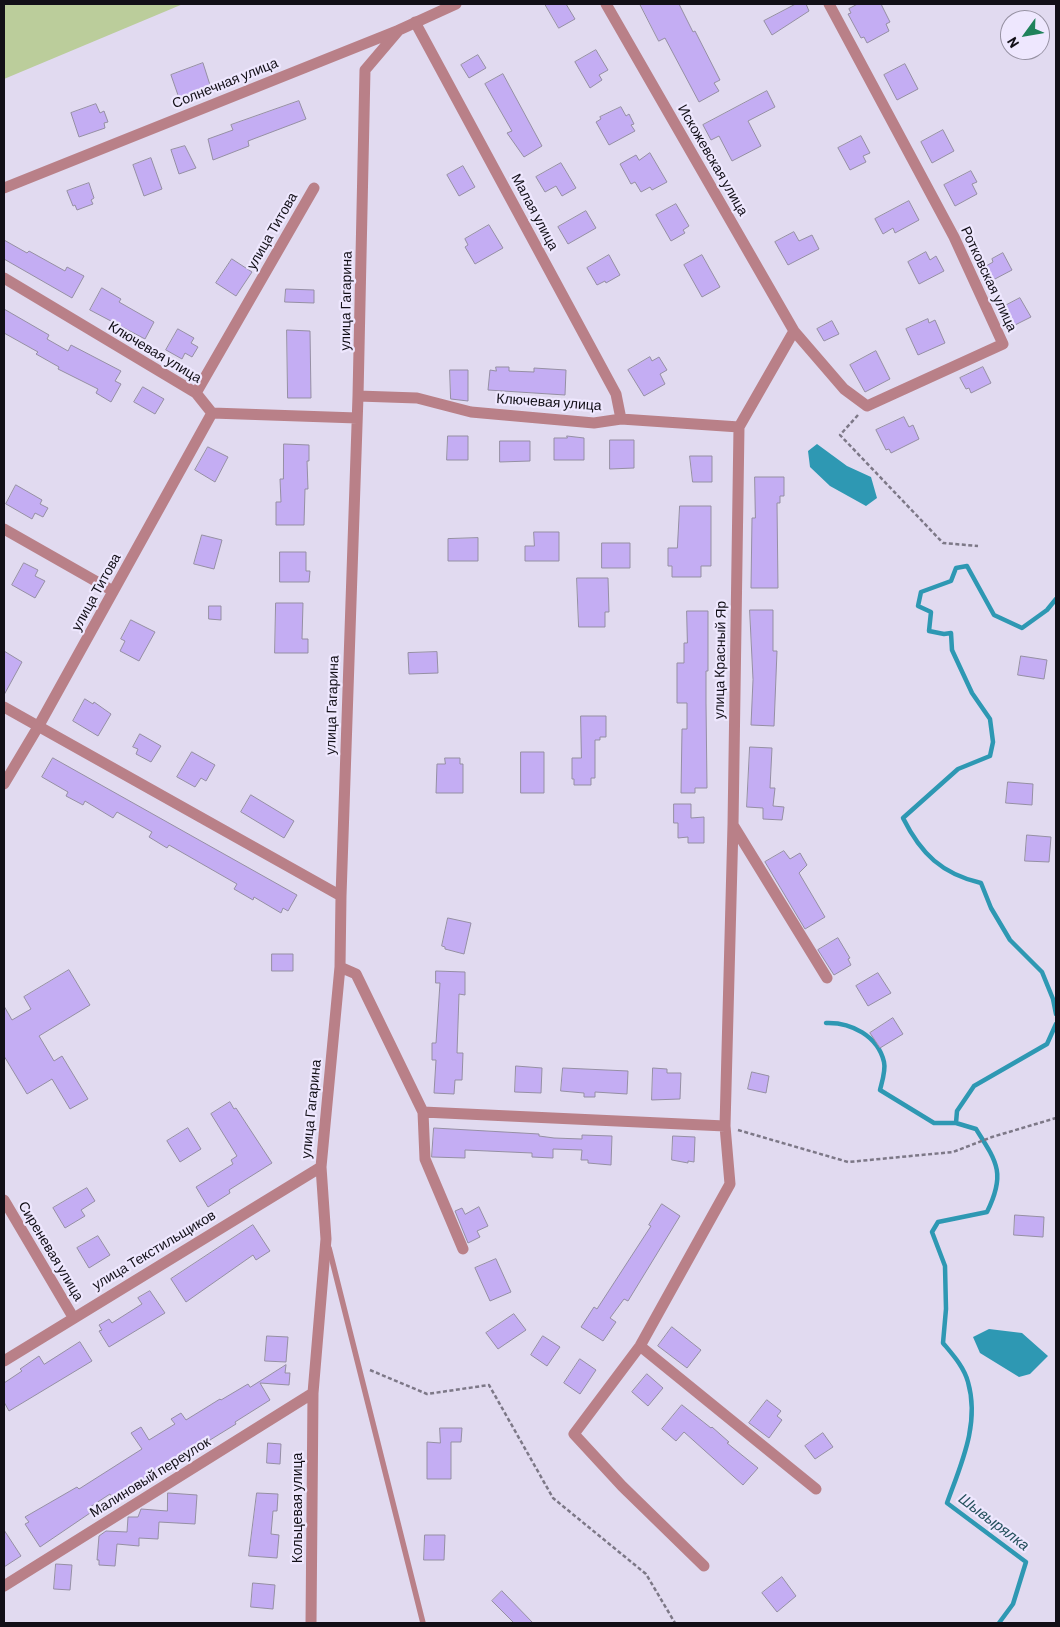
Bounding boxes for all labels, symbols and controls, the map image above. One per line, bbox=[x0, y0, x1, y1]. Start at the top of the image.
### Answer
north arrow bbox=[1000, 10, 1050, 60]
text: N bbox=[1003, 34, 1022, 51]
street label: Солнечная улица bbox=[170, 54, 280, 112]
street label: Искожевская улица bbox=[674, 101, 752, 219]
street label: Малая улица bbox=[508, 171, 562, 253]
street label: улица Титова bbox=[243, 189, 301, 273]
street label: Ротковская улица bbox=[957, 224, 1021, 334]
street label: улица Гагарина bbox=[337, 251, 355, 351]
street label: Ключевая улица bbox=[105, 318, 205, 386]
street label: Ключевая улица bbox=[496, 390, 602, 414]
street label: улица Титова bbox=[68, 550, 124, 634]
street label: улица Красный Яр bbox=[711, 601, 729, 719]
street label: улица Гагарина bbox=[322, 655, 342, 755]
street label: улица Гагарина bbox=[297, 1059, 325, 1159]
street label: Сиреневая улица bbox=[15, 1198, 87, 1304]
street label: улица Текстильщиков bbox=[89, 1207, 219, 1293]
street label: Малиновый переулок bbox=[87, 1433, 213, 1521]
street label: Кольцевая улица bbox=[289, 1453, 305, 1563]
water label: Шывырялка bbox=[955, 1490, 1033, 1554]

